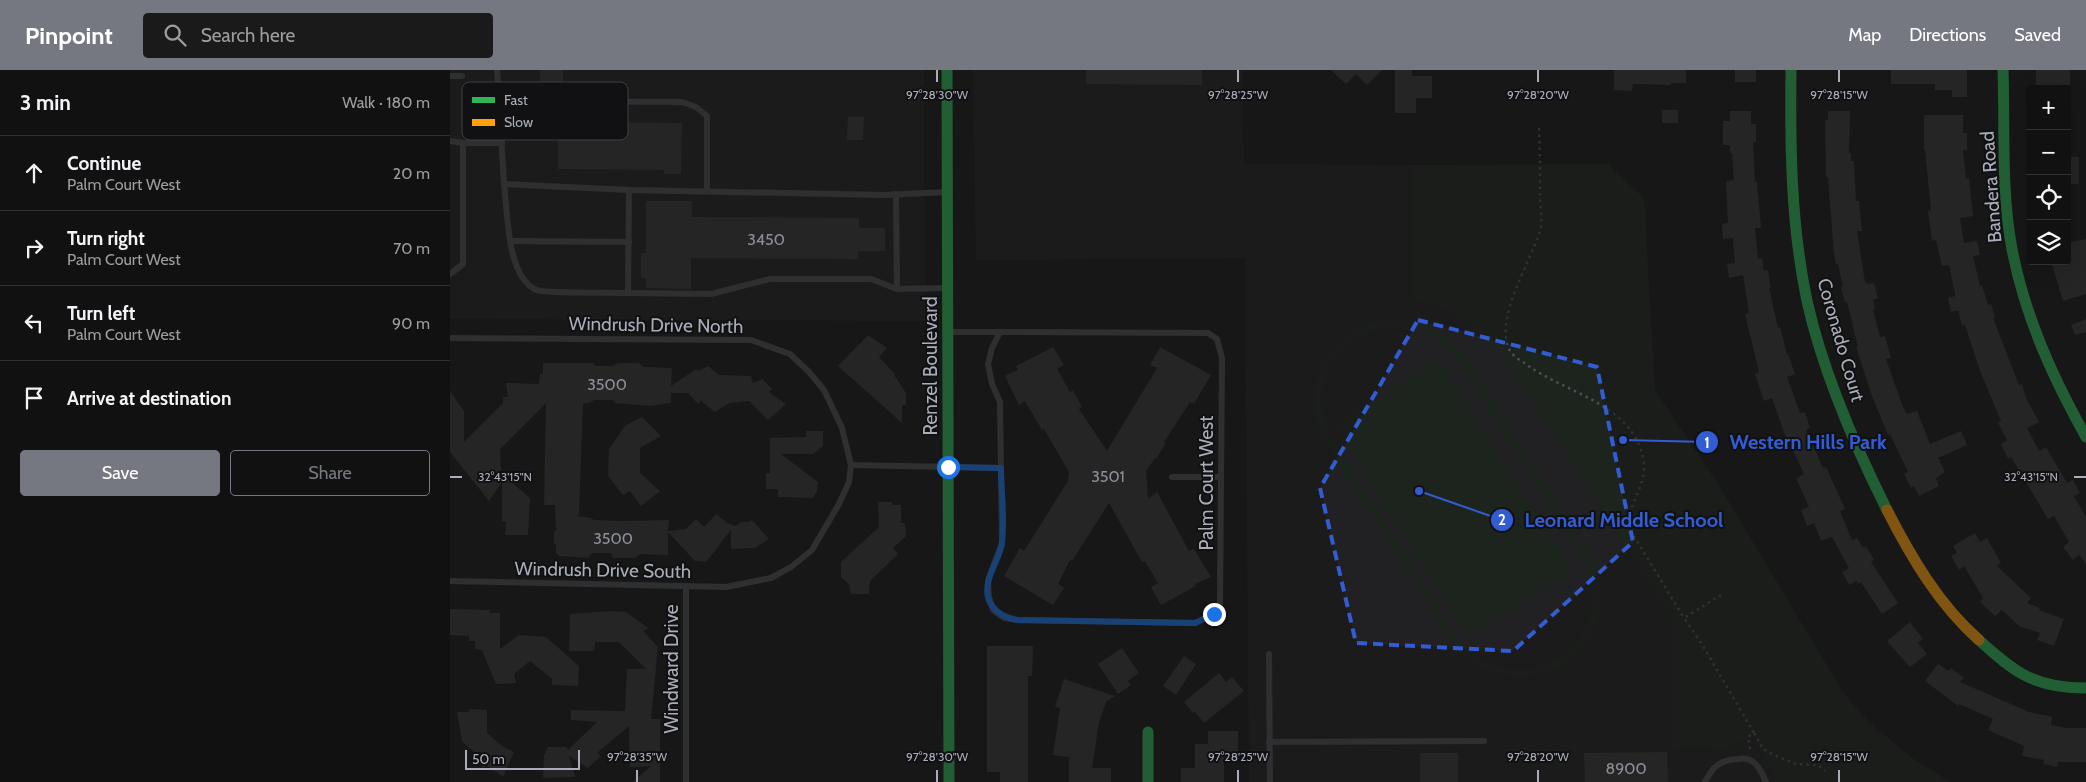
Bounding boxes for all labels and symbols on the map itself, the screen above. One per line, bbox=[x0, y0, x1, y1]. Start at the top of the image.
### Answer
legend bbox=[462, 82, 628, 140]
text: 97°28'30"W bbox=[906, 87, 969, 102]
text: 97°28'25"W bbox=[1208, 87, 1269, 102]
text: 97°28'20"W bbox=[1507, 87, 1570, 102]
text: 97°28'15"W bbox=[1810, 87, 1868, 102]
text: Fast bbox=[504, 91, 528, 109]
text: Slow bbox=[504, 113, 533, 131]
street label: Bandera Road bbox=[1976, 130, 2006, 244]
house number: 3450 bbox=[747, 230, 785, 249]
street label: Coronado Court bbox=[1812, 276, 1870, 405]
street label: Renzel Boulevard bbox=[919, 296, 942, 436]
street label: Windrush Drive North bbox=[568, 312, 744, 338]
house number: 3500 bbox=[587, 375, 627, 394]
street label: Palm Court West bbox=[1195, 415, 1218, 550]
callout: Western Hills Park bbox=[1694, 425, 1896, 460]
text: Western Hills Park bbox=[1729, 430, 1887, 454]
text: 1 bbox=[1704, 434, 1710, 452]
route start bbox=[937, 456, 960, 479]
house number: 3501 bbox=[1091, 467, 1125, 486]
text: 32°43'15"N bbox=[478, 469, 532, 484]
text: 32°43'15"N bbox=[2004, 469, 2058, 484]
callout: Leonard Middle School bbox=[1490, 502, 1733, 537]
text: Leonard Middle School bbox=[1525, 508, 1723, 532]
text: 2 bbox=[1498, 511, 1506, 529]
house number: 3500 bbox=[593, 529, 633, 548]
street label: Windrush Drive South bbox=[515, 557, 691, 583]
route end bbox=[1203, 603, 1226, 626]
street label: Windward Drive bbox=[660, 604, 683, 734]
scale bar bbox=[465, 747, 580, 770]
text: 97°28'35"W bbox=[607, 749, 668, 764]
text: 97°28'30"W bbox=[906, 749, 969, 764]
text: 97°28'25"W bbox=[1208, 749, 1269, 764]
text: 97°28'20"W bbox=[1507, 749, 1570, 764]
text: 97°28'15"W bbox=[1810, 749, 1868, 764]
house number: 8900 bbox=[1605, 759, 1647, 778]

